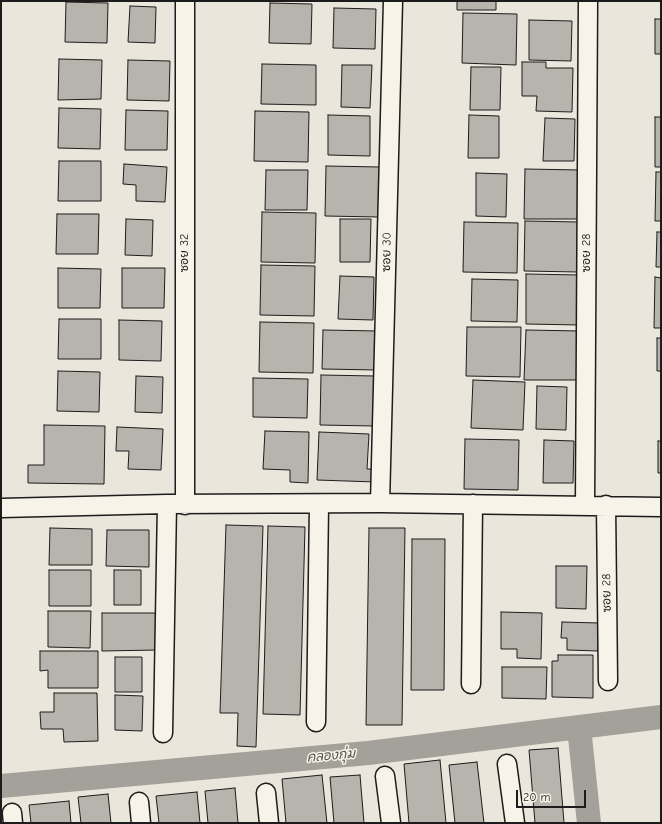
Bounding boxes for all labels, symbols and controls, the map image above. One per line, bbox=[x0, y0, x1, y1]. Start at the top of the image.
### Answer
street label: ซอย 30 bbox=[379, 232, 395, 272]
street label: ซอย 32 bbox=[178, 234, 192, 272]
street label: ซอย 28 bbox=[580, 234, 594, 272]
street label: ซอย 28 bbox=[599, 573, 615, 613]
water label: คลองกุ่ม bbox=[306, 746, 356, 766]
scale bar bbox=[518, 782, 588, 808]
text: 20 m bbox=[523, 790, 551, 804]

